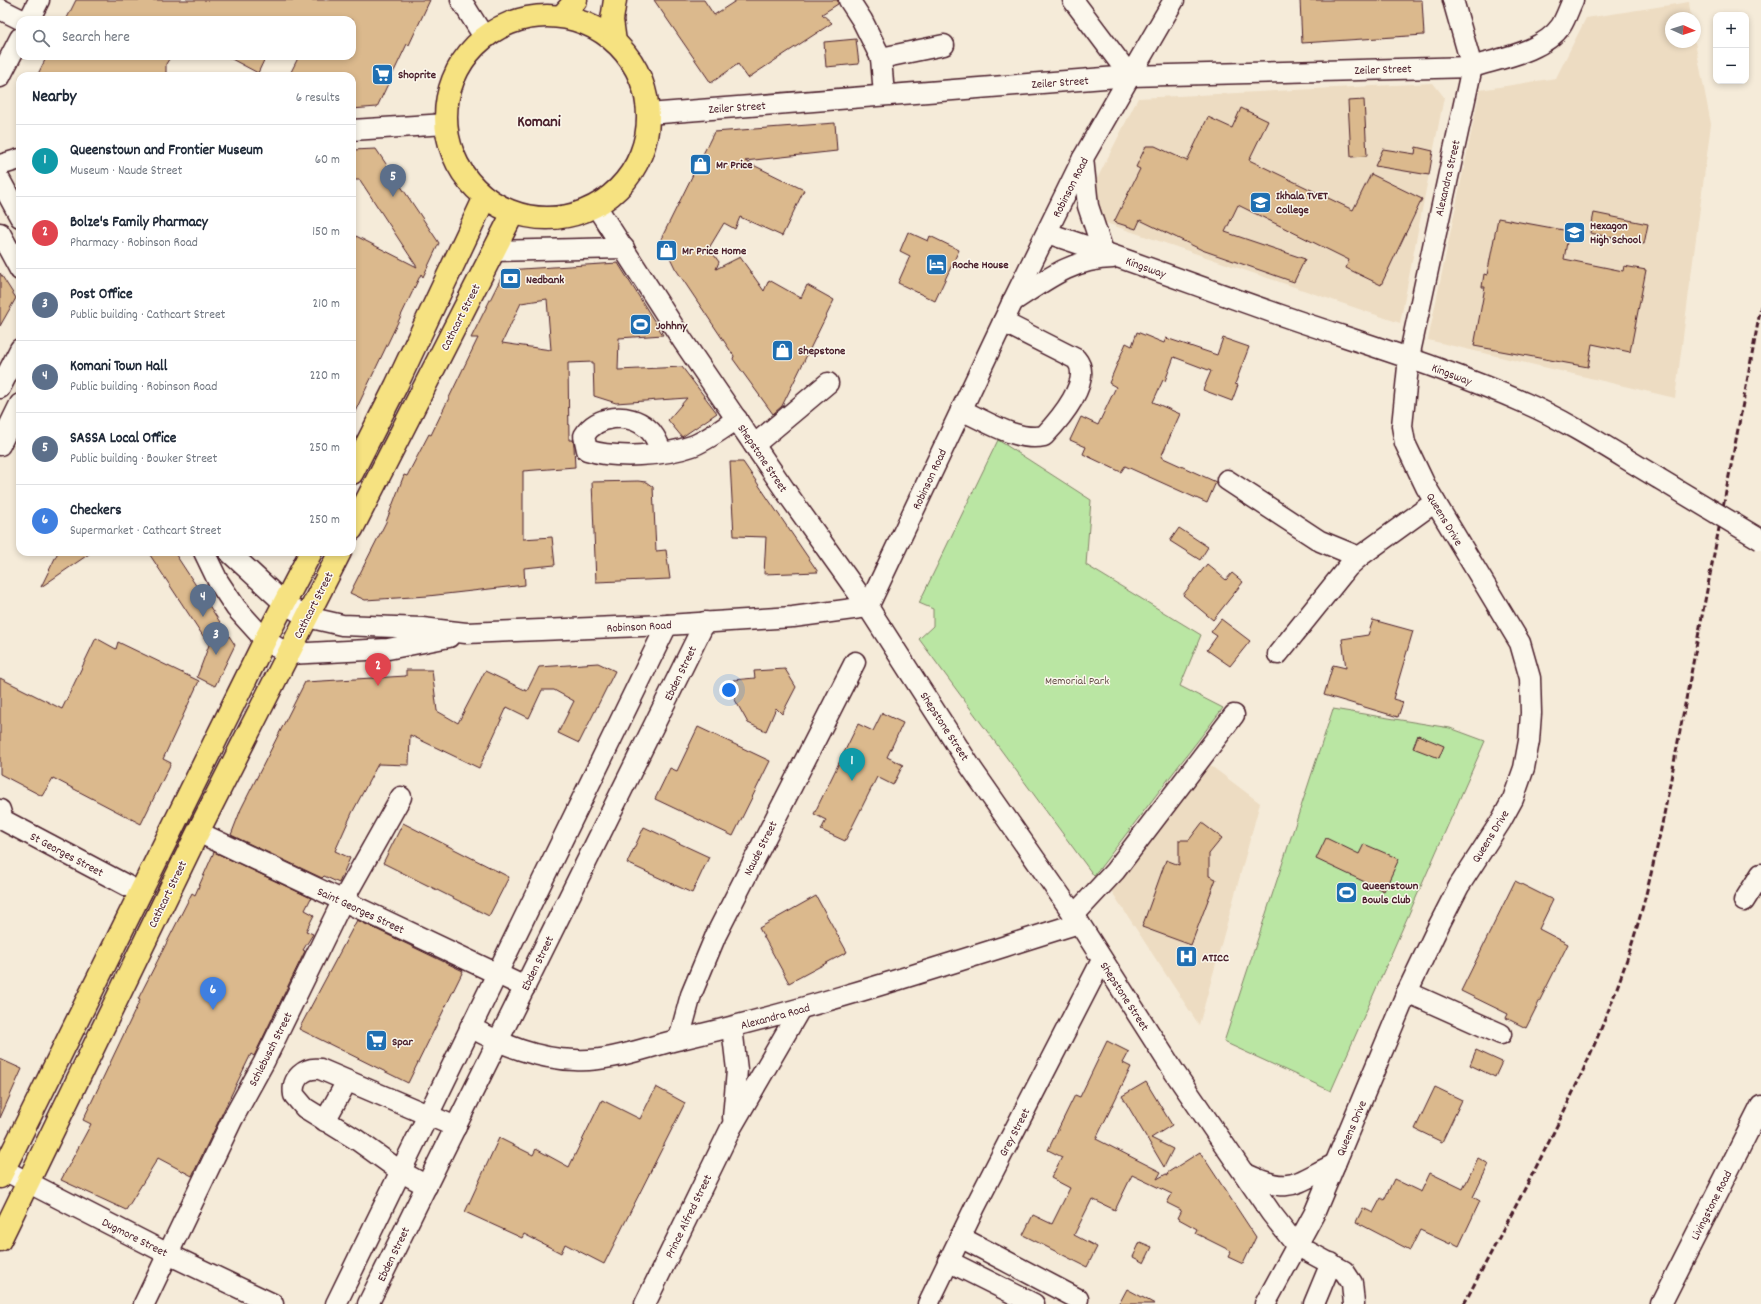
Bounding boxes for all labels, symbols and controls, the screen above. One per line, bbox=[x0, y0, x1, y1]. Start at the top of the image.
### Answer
north arrow bbox=[1665, 12, 1701, 48]
map controls bbox=[1713, 12, 1749, 84]
button: + bbox=[1713, 12, 1749, 48]
search box bbox=[16, 16, 356, 60]
icon: search bbox=[30, 27, 52, 49]
text: Search here bbox=[62, 27, 130, 49]
button: − bbox=[1713, 48, 1749, 84]
supermarket icon: Shoprite bbox=[370, 61, 396, 87]
street label: Zeiler Street bbox=[1354, 61, 1413, 80]
place label: Shoprite bbox=[398, 67, 437, 84]
street label: Zeiler Street bbox=[1031, 73, 1090, 94]
text: Nearby bbox=[32, 86, 76, 110]
text: 6 results bbox=[296, 89, 340, 108]
street label: Zeiler Street bbox=[708, 98, 767, 119]
district label: Komani bbox=[517, 111, 561, 134]
street label: Alexandra Street bbox=[1431, 138, 1466, 218]
text: Queenstown and Frontier Museum bbox=[70, 140, 263, 162]
text: 1 bbox=[44, 151, 46, 170]
text: 60 m bbox=[315, 151, 340, 170]
shop icon: Mr Price bbox=[687, 151, 713, 177]
street label: Robinson Road bbox=[1049, 155, 1094, 221]
place label: Mr Price bbox=[716, 157, 753, 174]
text: Museum · Naude Street bbox=[70, 162, 182, 181]
pin: 5 bbox=[380, 164, 406, 197]
place label: Ikhala TVET College bbox=[1276, 188, 1328, 219]
school or university icon: Ikhala TVET College bbox=[1248, 189, 1274, 215]
text: Bolze's Family Pharmacy bbox=[70, 212, 208, 234]
place label: Hexagon High School bbox=[1590, 218, 1641, 249]
school or university icon: Hexagon High School bbox=[1561, 219, 1587, 245]
text: 2 bbox=[42, 223, 48, 242]
text: 150 m bbox=[312, 223, 340, 242]
text: Pharmacy · Robinson Road bbox=[70, 234, 198, 253]
shop icon: Mr Price Home bbox=[654, 237, 680, 263]
place label: Mr Price Home bbox=[682, 243, 747, 260]
hotel icon: Roche House bbox=[924, 251, 950, 277]
street label: Kingsway bbox=[1123, 253, 1169, 284]
place label: Roche House bbox=[952, 257, 1009, 274]
bank icon: Nedbank bbox=[497, 266, 523, 292]
place label: Nedbank bbox=[526, 272, 564, 289]
street label: Cathcart Street bbox=[437, 281, 486, 354]
text: Post Office bbox=[70, 284, 133, 306]
text: 3 bbox=[42, 295, 48, 314]
text: 210 m bbox=[312, 295, 340, 314]
text: Public building · Cathcart Street bbox=[70, 306, 225, 325]
sports icon: Johhny bbox=[628, 312, 654, 338]
place label: Johhny bbox=[656, 318, 688, 335]
shop icon: Shepstone bbox=[769, 337, 795, 363]
place label: Shepstone bbox=[798, 343, 846, 360]
text: Komani Town Hall bbox=[70, 356, 167, 378]
street label: Kingsway bbox=[1429, 360, 1475, 391]
text: 4 bbox=[42, 367, 48, 386]
text: 220 m bbox=[310, 367, 340, 386]
text: Public building · Robinson Road bbox=[70, 378, 217, 397]
street label: Shepstone Street bbox=[733, 421, 791, 497]
text: SASSA Local Office bbox=[70, 428, 176, 450]
text: 5 bbox=[42, 439, 48, 458]
text: 250 m bbox=[309, 439, 340, 458]
street label: Robinson Road bbox=[909, 446, 952, 513]
text: Public building · Bowker Street bbox=[70, 450, 217, 469]
street label: Queens Drive bbox=[1421, 490, 1466, 550]
text: Checkers bbox=[70, 500, 122, 522]
text: 6 bbox=[42, 511, 48, 530]
text: 250 m bbox=[309, 511, 340, 530]
text: Supermarket · Cathcart Street bbox=[70, 522, 221, 541]
street label: Cathcart Street bbox=[290, 569, 339, 642]
pin: 4 bbox=[190, 584, 216, 617]
street label: Robinson Road bbox=[606, 617, 672, 638]
pin: 3 bbox=[203, 622, 229, 655]
street label: Ebden Street bbox=[661, 643, 702, 704]
pin: 2 bbox=[365, 653, 391, 686]
park label: Memorial Park bbox=[1045, 673, 1109, 690]
your location bbox=[719, 680, 739, 700]
street label: Shepstone Street bbox=[915, 689, 973, 765]
pin: 1 bbox=[839, 748, 865, 781]
street label: Queens Drive bbox=[1468, 807, 1514, 866]
street label: Naude Street bbox=[740, 818, 783, 879]
street label: St Georges Street bbox=[26, 829, 107, 882]
street label: Cathcart Street bbox=[145, 858, 192, 931]
place label: Queenstown Bowls Club bbox=[1362, 878, 1419, 909]
sports icon: Queenstown Bowls Club bbox=[1333, 879, 1359, 905]
street label: Saint Georges Street bbox=[314, 884, 407, 939]
street label: Ebden Street bbox=[518, 933, 559, 994]
hospital icon: ATICC bbox=[1173, 944, 1199, 970]
place label: ATICC bbox=[1202, 950, 1229, 967]
street label: Shepstone Street bbox=[1095, 959, 1153, 1035]
pin: 6 bbox=[200, 977, 226, 1010]
street label: Alexandra Road bbox=[739, 1000, 812, 1035]
street label: Schlebusch Street bbox=[245, 1009, 298, 1090]
supermarket icon: Spar bbox=[364, 1028, 390, 1054]
place label: Spar bbox=[392, 1034, 413, 1051]
street label: Queens Drive bbox=[1333, 1098, 1372, 1159]
street label: Grey Street bbox=[995, 1105, 1035, 1160]
street label: Livingstone Road bbox=[1688, 1168, 1737, 1243]
street label: Prince Alfred Street bbox=[662, 1171, 717, 1261]
street label: Dugmore Street bbox=[98, 1214, 171, 1262]
street label: Ebden Street bbox=[374, 1224, 415, 1285]

